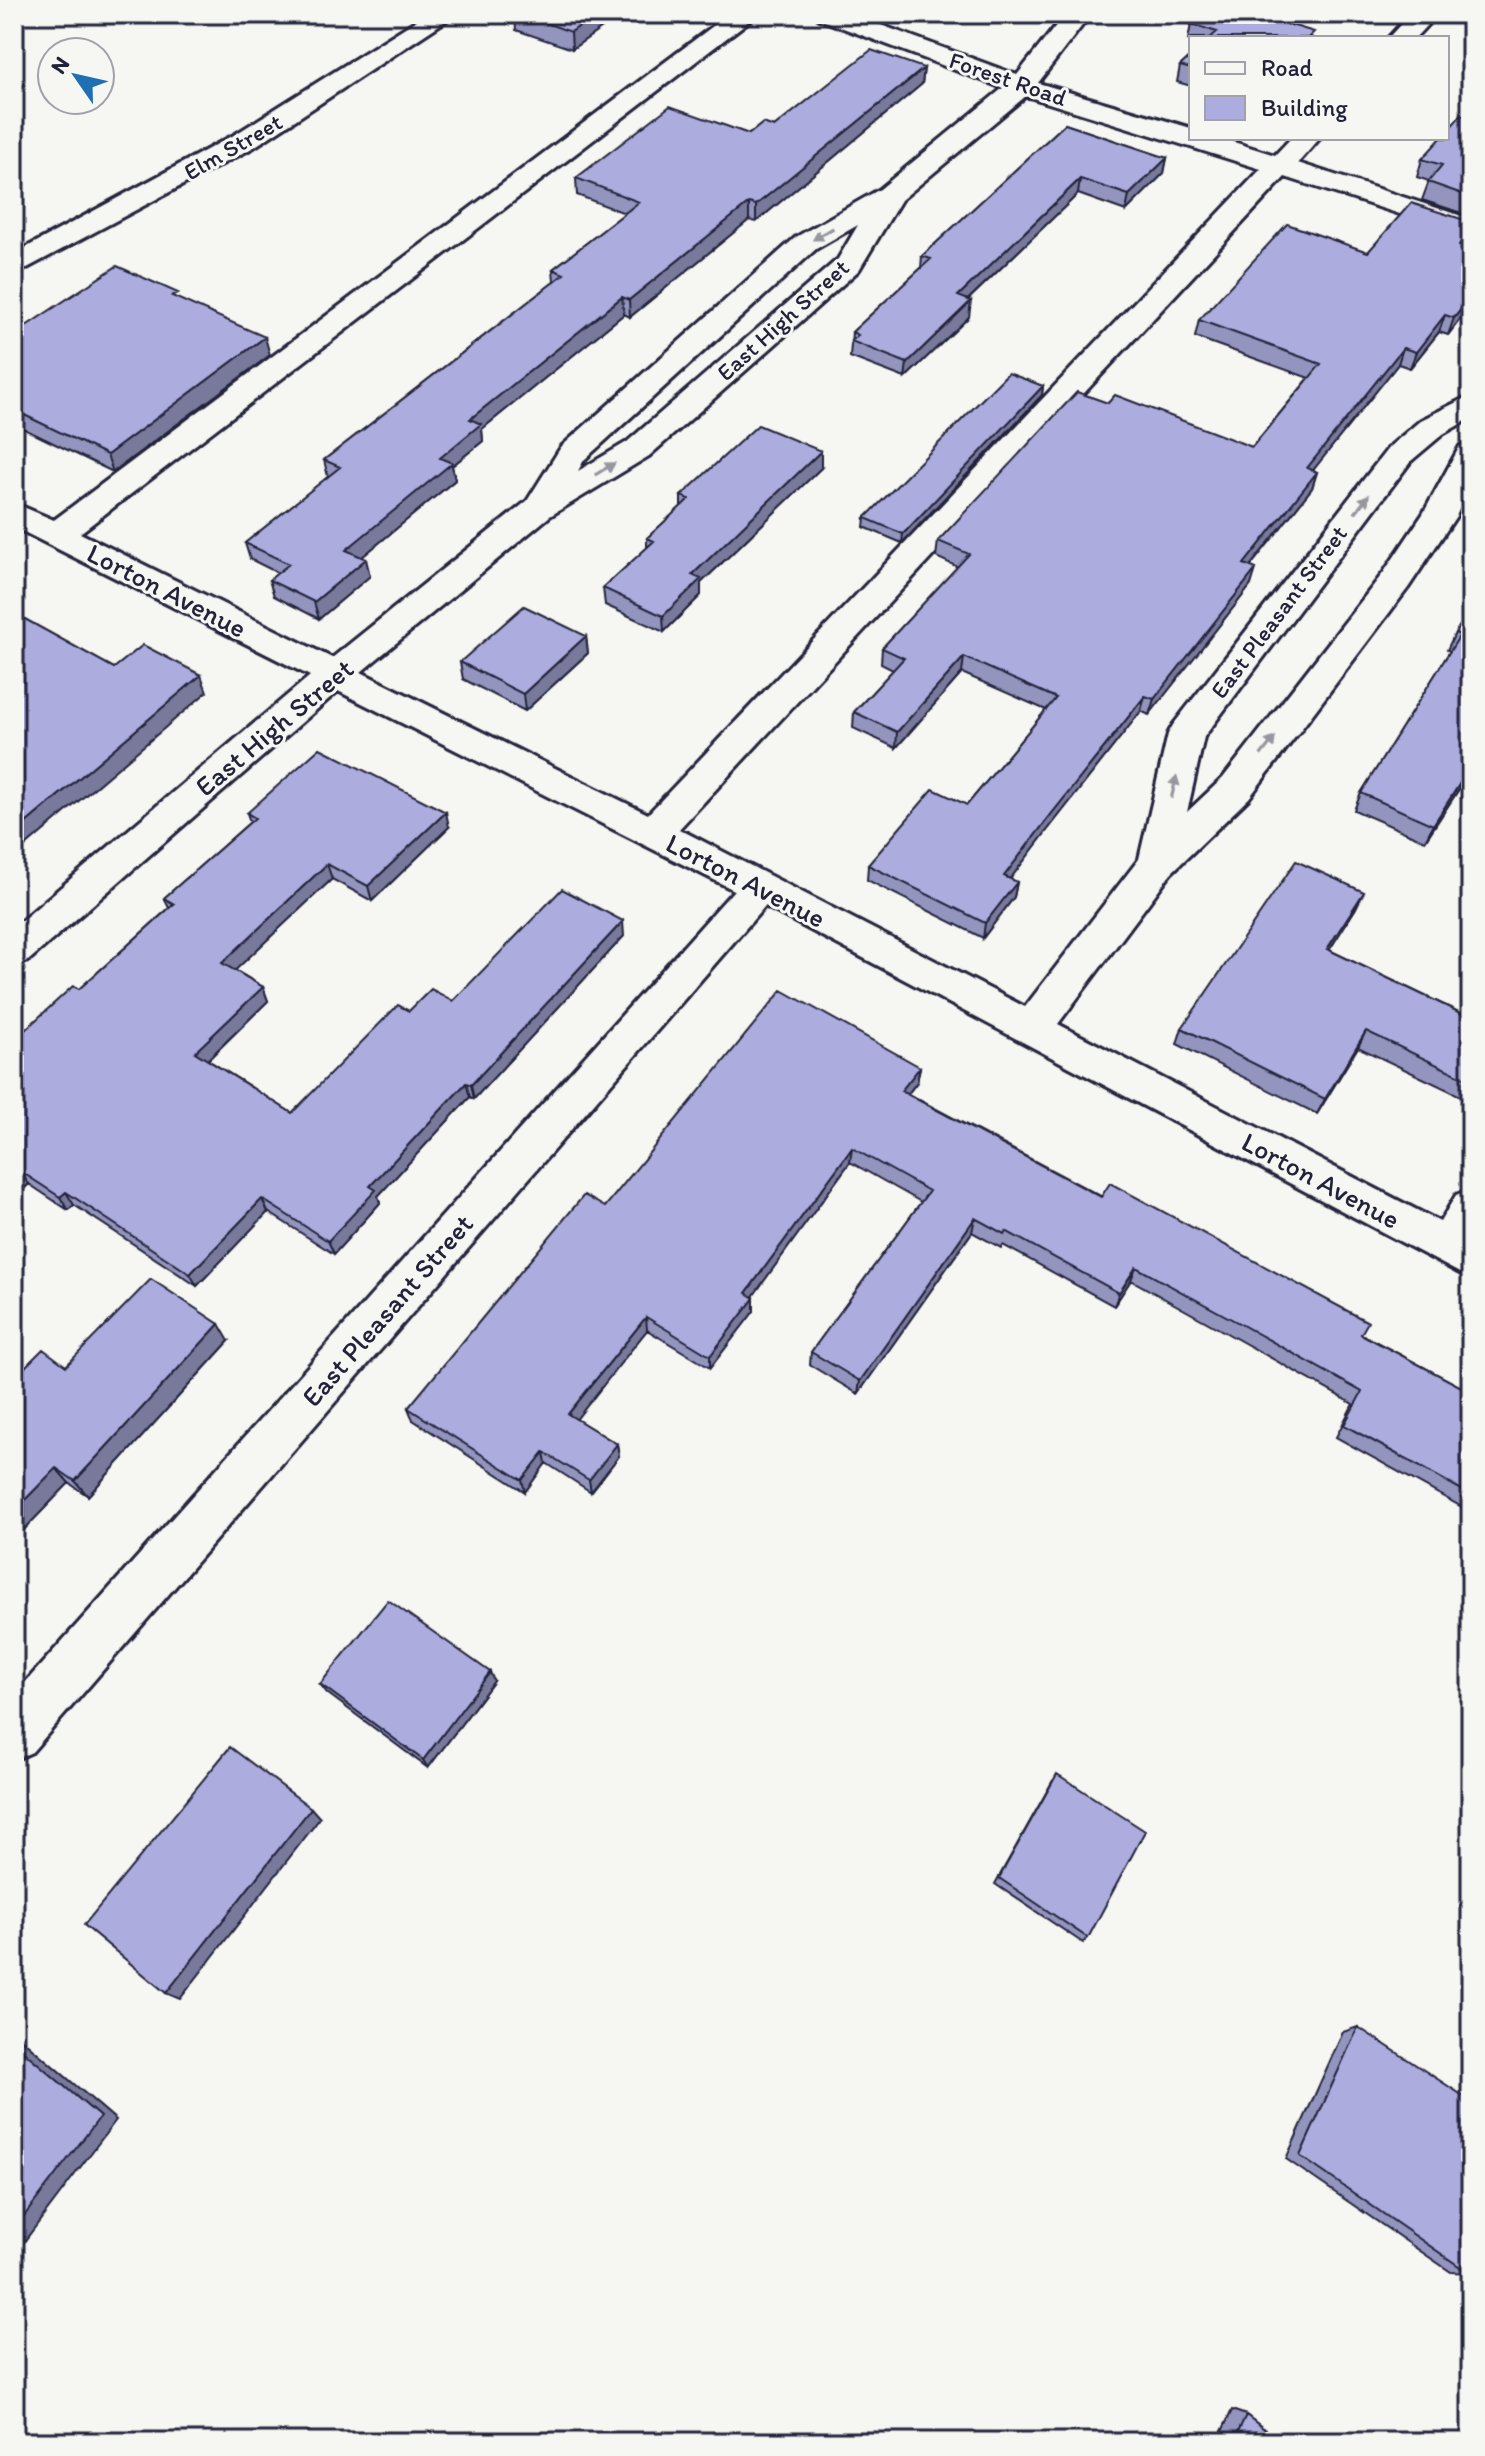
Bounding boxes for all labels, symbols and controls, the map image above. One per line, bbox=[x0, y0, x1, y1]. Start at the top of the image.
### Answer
north arrow bbox=[36, 36, 116, 116]
legend bbox=[1189, 36, 1449, 140]
street label: Forest Road bbox=[946, 45, 1071, 112]
text: N bbox=[44, 51, 75, 79]
text: Road bbox=[1261, 53, 1313, 82]
text: Building bbox=[1261, 93, 1348, 122]
street label: Elm Street bbox=[178, 107, 287, 186]
one-way arrow bbox=[811, 227, 834, 241]
street label: East High Street bbox=[711, 253, 855, 387]
one-way arrow bbox=[594, 462, 616, 476]
one-way arrow bbox=[1353, 494, 1369, 514]
street label: East Pleasant Street bbox=[1204, 520, 1353, 704]
street label: Lorton Avenue bbox=[82, 535, 252, 645]
street label: East High Street bbox=[188, 651, 360, 803]
one-way arrow bbox=[1260, 736, 1276, 756]
one-way arrow bbox=[1168, 775, 1181, 800]
street label: Lorton Avenue bbox=[661, 825, 831, 935]
street label: Lorton Avenue bbox=[1236, 1124, 1406, 1236]
street label: East Pleasant Street bbox=[294, 1207, 480, 1413]

